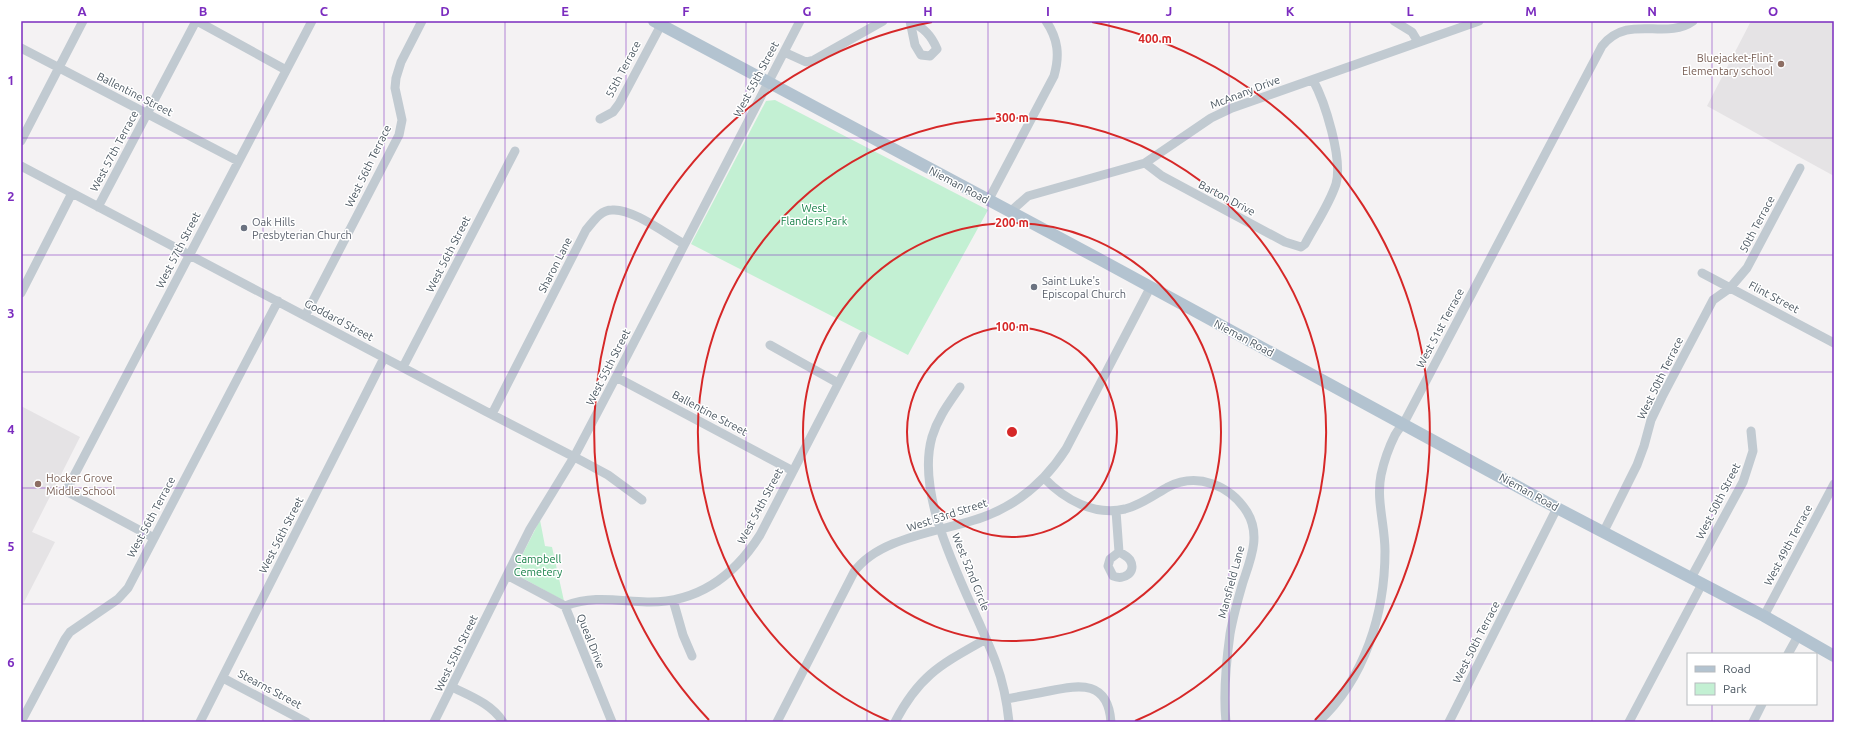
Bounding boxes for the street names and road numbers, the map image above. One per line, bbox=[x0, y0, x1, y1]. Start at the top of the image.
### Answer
street label: 55th Terrace bbox=[603, 39, 643, 99]
street label: West 55th Street bbox=[731, 39, 781, 119]
street label: Ballentine Street bbox=[95, 70, 175, 119]
street label: McAnany Drive bbox=[1208, 73, 1282, 111]
street label: West 57th Terrace bbox=[88, 108, 140, 194]
street label: West 56th Terrace bbox=[343, 123, 393, 209]
street label: Nieman Road bbox=[927, 164, 991, 206]
street label: Barton Drive bbox=[1197, 178, 1257, 218]
street label: 50th Terrace bbox=[1737, 194, 1777, 254]
street label: West 57th Street bbox=[154, 209, 203, 290]
street label: West 56th Street bbox=[424, 213, 473, 294]
street label: Sharon Lane bbox=[536, 235, 574, 295]
street label: Flint Street bbox=[1747, 279, 1802, 316]
street label: West 51st Terrace bbox=[1414, 286, 1466, 370]
street label: Goddard Street bbox=[303, 297, 376, 343]
street label: Nieman Road bbox=[1212, 317, 1276, 359]
street label: West 55th Street bbox=[584, 326, 633, 407]
street label: West 50th Terrace bbox=[1635, 335, 1685, 421]
street label: Ballentine Street bbox=[670, 388, 750, 438]
street label: West 50th Street bbox=[1694, 460, 1743, 541]
street label: West 54th Street bbox=[735, 466, 785, 546]
street label: Nieman Road bbox=[1497, 471, 1561, 513]
street label: West 56th Terrace bbox=[125, 474, 177, 560]
street label: West 56th Street bbox=[257, 494, 306, 575]
street label: West 53rd Street bbox=[905, 496, 989, 534]
street label: West 49th Terrace bbox=[1762, 502, 1814, 588]
street label: West 52nd Circle bbox=[950, 531, 992, 613]
street label: Mansfield Lane bbox=[1216, 544, 1246, 620]
street label: West 50th Terrace bbox=[1450, 599, 1502, 685]
street label: West 55th Street bbox=[432, 612, 480, 693]
street label: Queal Drive bbox=[575, 612, 607, 670]
street label: Stearns Street bbox=[236, 667, 304, 711]

